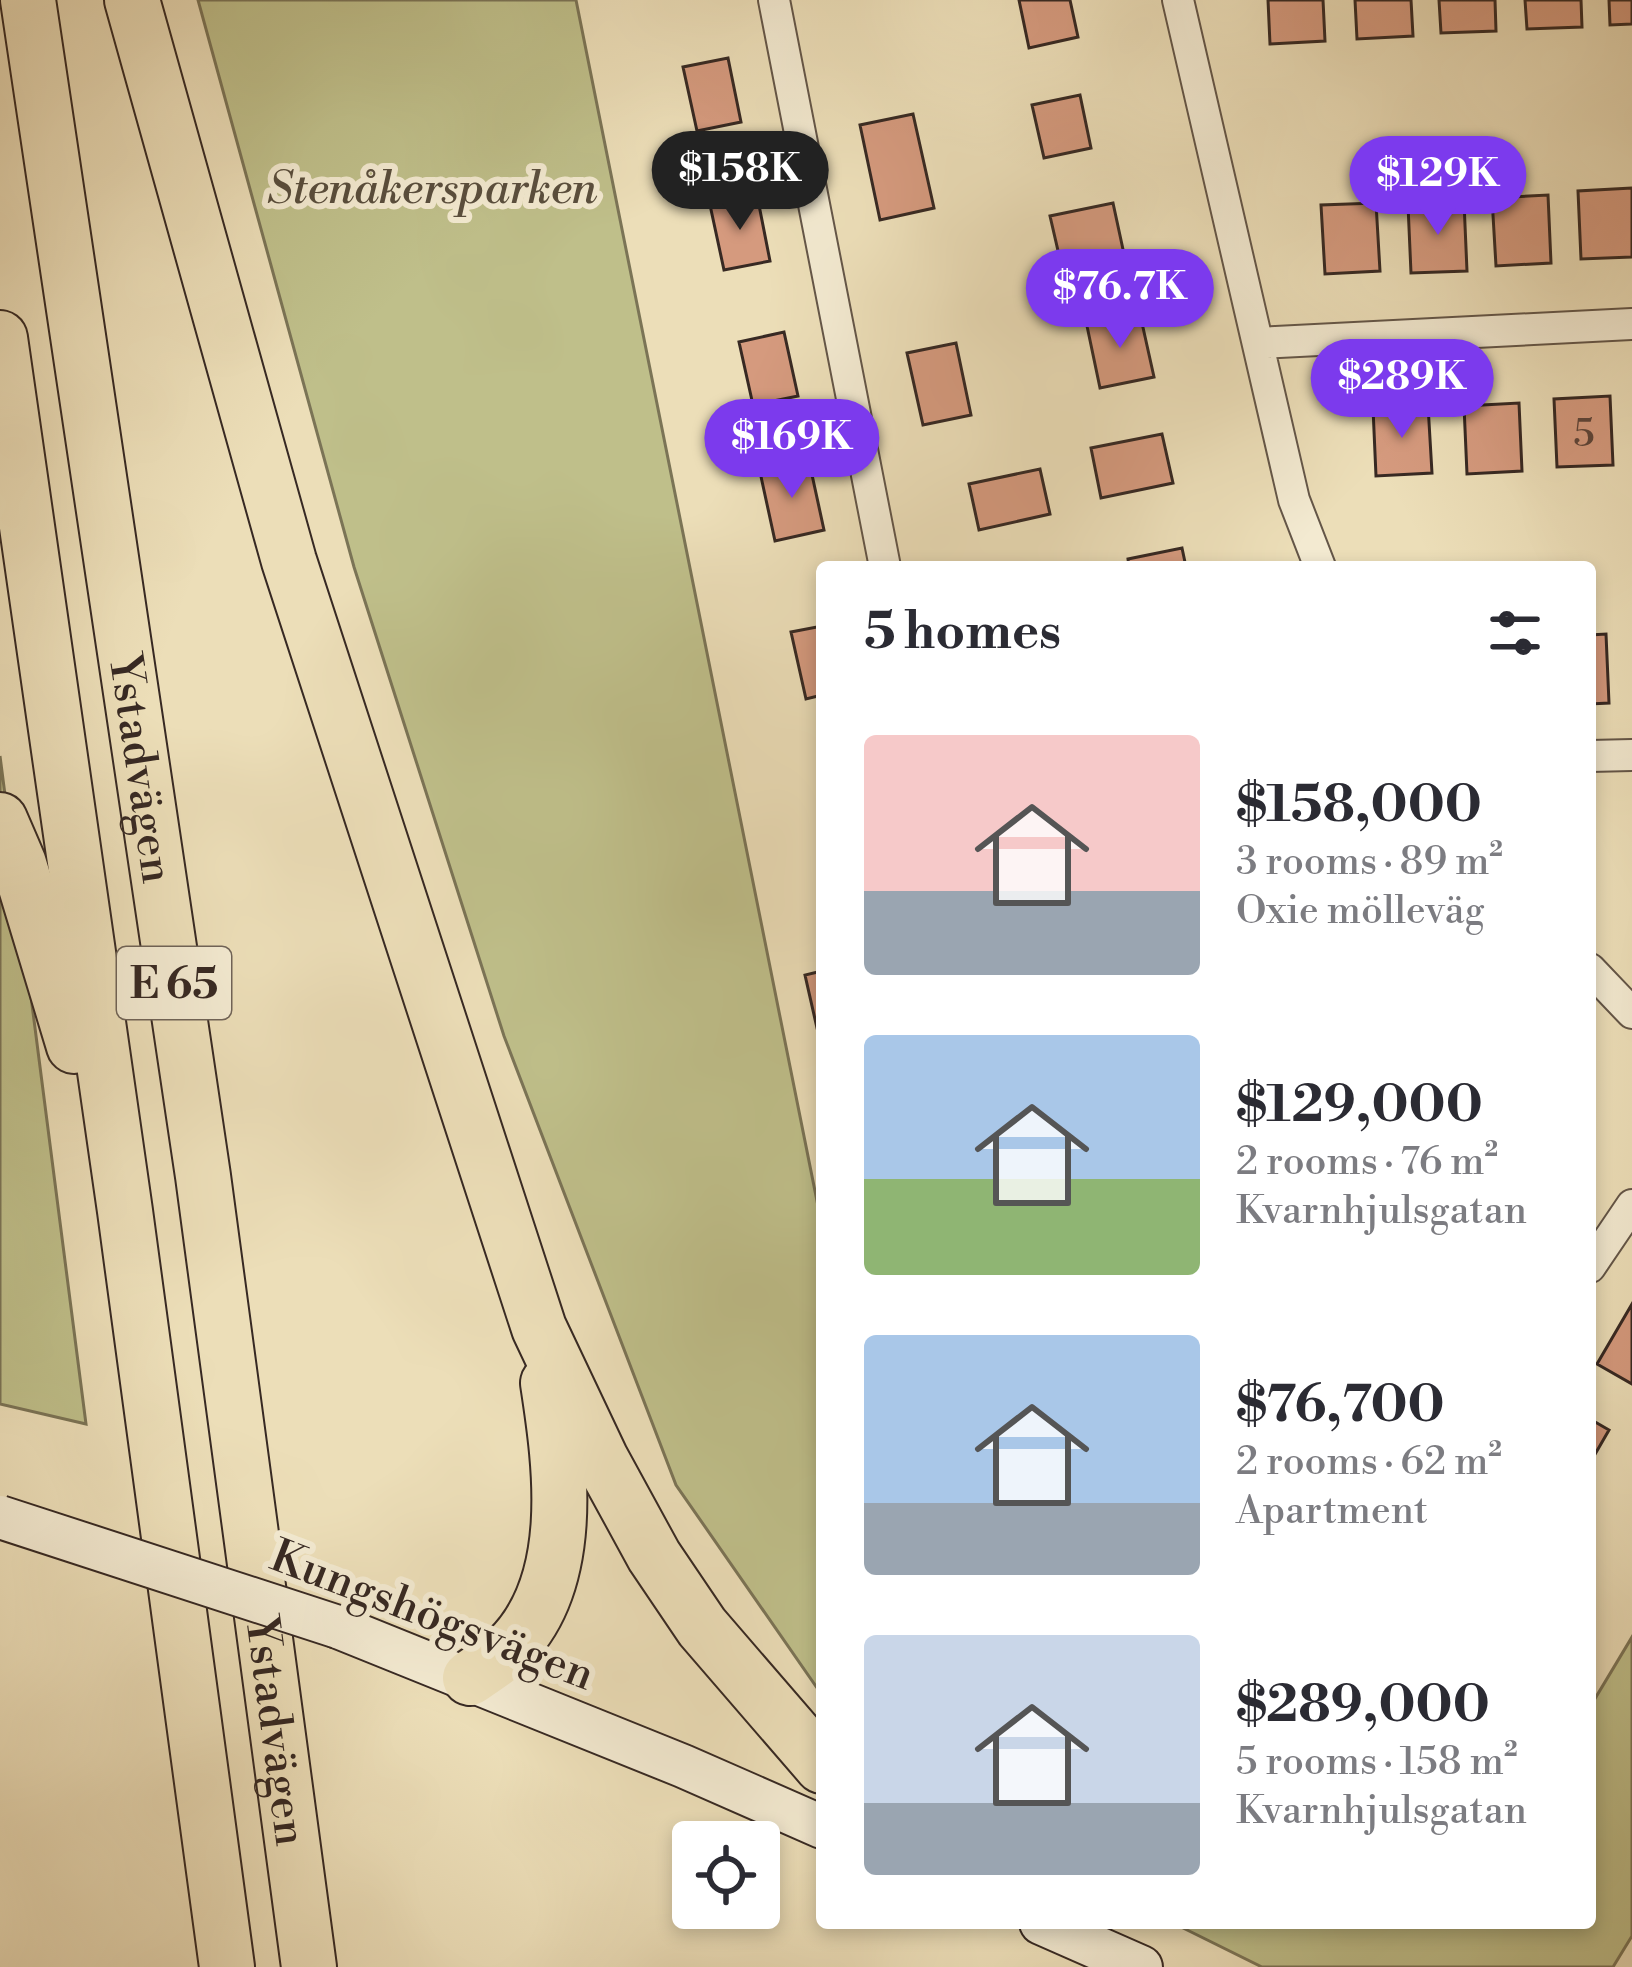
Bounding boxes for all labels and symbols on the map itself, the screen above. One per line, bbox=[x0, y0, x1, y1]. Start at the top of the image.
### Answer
pin: $158K bbox=[656, 131, 824, 233]
pin: $129K bbox=[1354, 136, 1522, 238]
park label: Stenåkersparken bbox=[267, 161, 598, 218]
pin: $76.7K bbox=[1022, 249, 1218, 351]
pin: $289K bbox=[1318, 339, 1486, 441]
pin: $169K bbox=[708, 399, 876, 501]
house number: 5 bbox=[1573, 410, 1595, 459]
street label: Ystadvägen bbox=[94, 649, 185, 887]
road number: E 65 bbox=[117, 947, 231, 1019]
street label: Kungshögsvägen bbox=[262, 1528, 602, 1704]
street label: Ystadvägen bbox=[231, 1611, 318, 1849]

